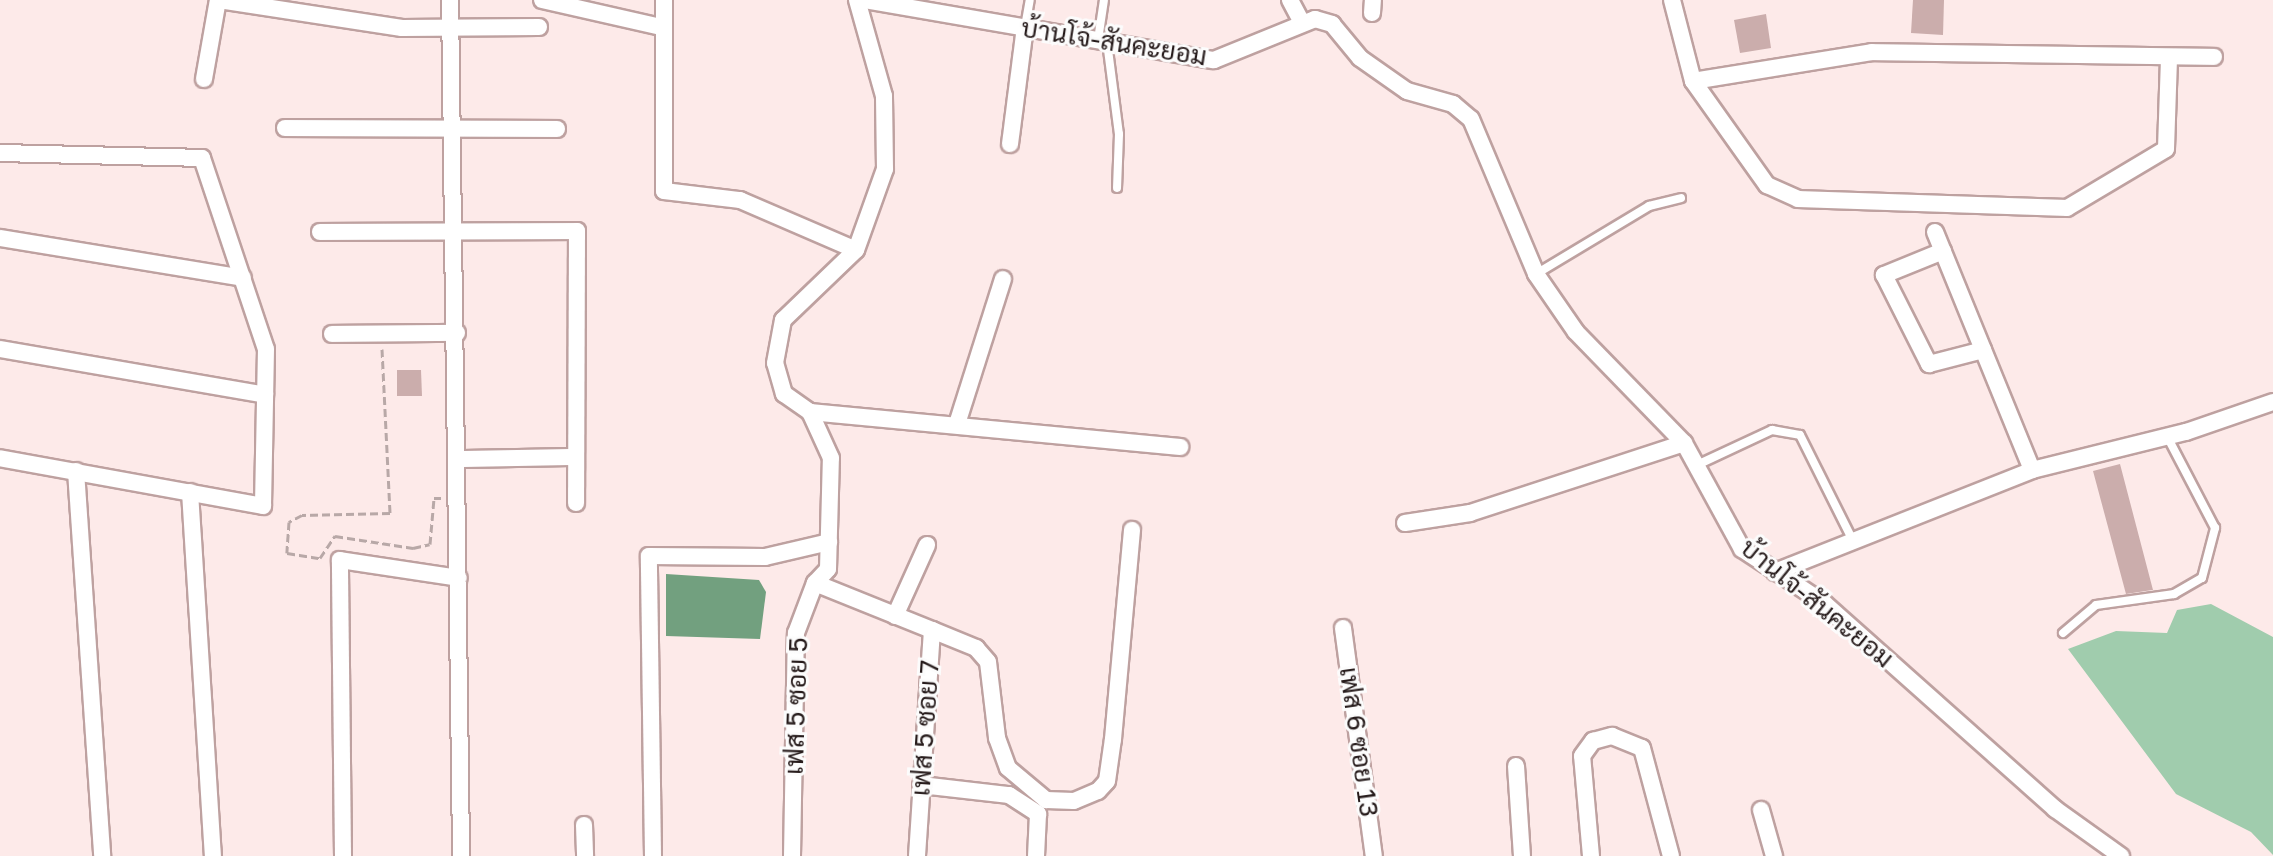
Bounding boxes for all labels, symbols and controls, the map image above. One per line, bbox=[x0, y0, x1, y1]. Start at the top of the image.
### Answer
street label: บ้านโจ้-สันคะยอม bbox=[1019, 12, 1209, 72]
street label: บ้านโจ้-สันคะยอม bbox=[1734, 532, 1900, 674]
street label: เฟส 5 ซอย 5 bbox=[778, 637, 814, 775]
street label: เฟส 5 ซอย 7 bbox=[905, 659, 945, 797]
street label: เฟส 6 ซอย 13 bbox=[1333, 665, 1385, 819]

